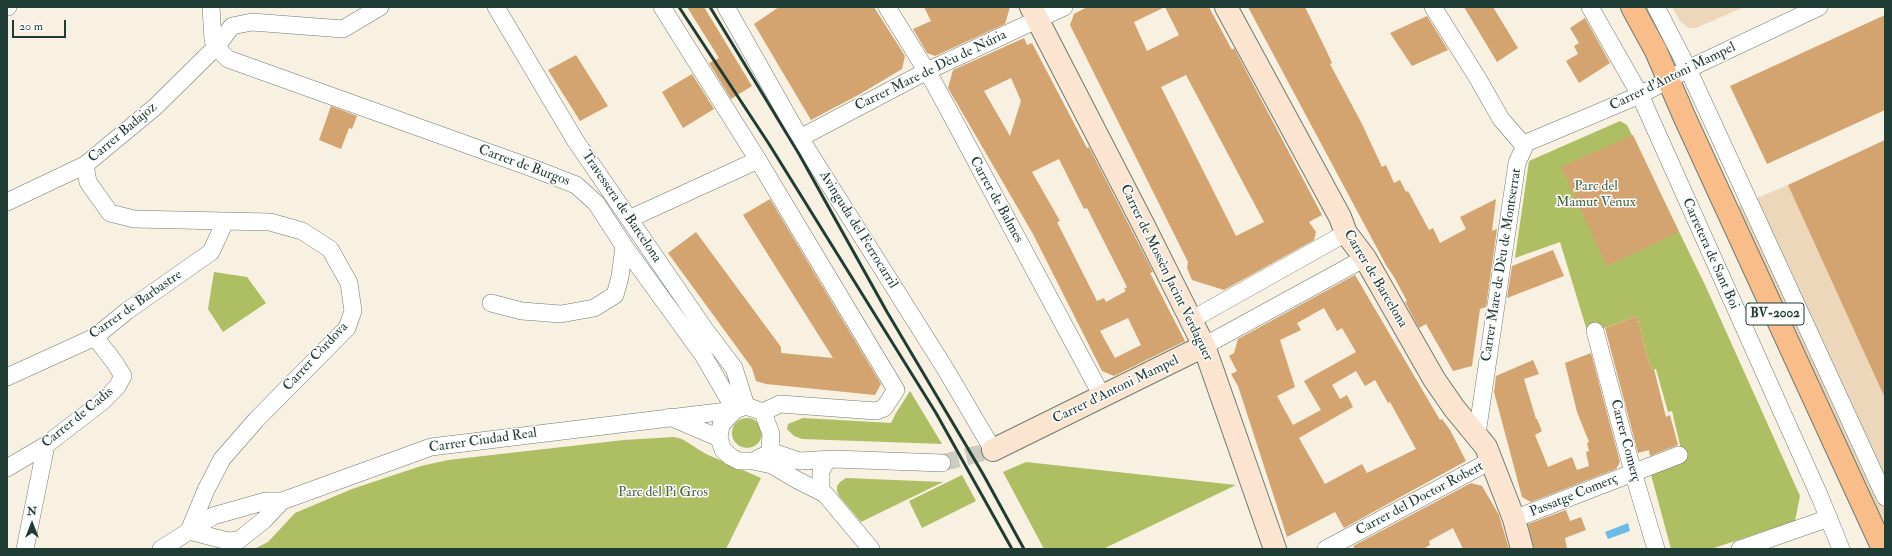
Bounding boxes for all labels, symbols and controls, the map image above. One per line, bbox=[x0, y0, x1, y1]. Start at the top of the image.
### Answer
scale bar bbox=[14, 12, 68, 38]
text: 20 m bbox=[19, 19, 43, 34]
street label: Carrer Mare de Dèu de Núria bbox=[852, 27, 1010, 115]
street label: Carrer d'Antoni Mampel bbox=[1607, 39, 1739, 115]
street label: Carrer Badajoz bbox=[85, 99, 161, 167]
street label: Carrer de Burgos bbox=[476, 142, 572, 190]
street label: Travessera de Barcelona bbox=[577, 148, 665, 266]
street label: Carrer de Balmes bbox=[965, 154, 1027, 246]
street label: Carrer Mare de Dèu de Montserrat bbox=[1478, 167, 1526, 363]
street label: Avinguda del Ferrocarril bbox=[815, 168, 901, 292]
park label: Parc del Mamut Venux bbox=[1556, 179, 1636, 212]
street label: Carrer de Mossèn Jacint Verdaguer bbox=[1116, 182, 1216, 364]
street label: Carretera de Sant Boi bbox=[1678, 196, 1742, 312]
street label: Carrer de Barcelona bbox=[1339, 227, 1411, 331]
street label: Carrer de Barbastre bbox=[86, 267, 186, 343]
road number: BV-2002 bbox=[1746, 303, 1804, 325]
street label: Carrer Còrdova bbox=[280, 319, 352, 395]
street label: Carrer d'Antoni Mampel bbox=[1050, 352, 1182, 428]
street label: Carrer de Cadis bbox=[39, 384, 117, 452]
street label: Carrer Comerç bbox=[1606, 398, 1644, 484]
street label: Carrer Ciudad Real bbox=[428, 425, 538, 457]
street label: Carrer del Doctor Robert bbox=[1353, 458, 1487, 540]
street label: Passatge Comerç bbox=[1527, 471, 1621, 521]
park label: Parc del Pi Gros bbox=[618, 485, 708, 501]
north arrow bbox=[12, 504, 52, 544]
text: N bbox=[27, 505, 37, 518]

